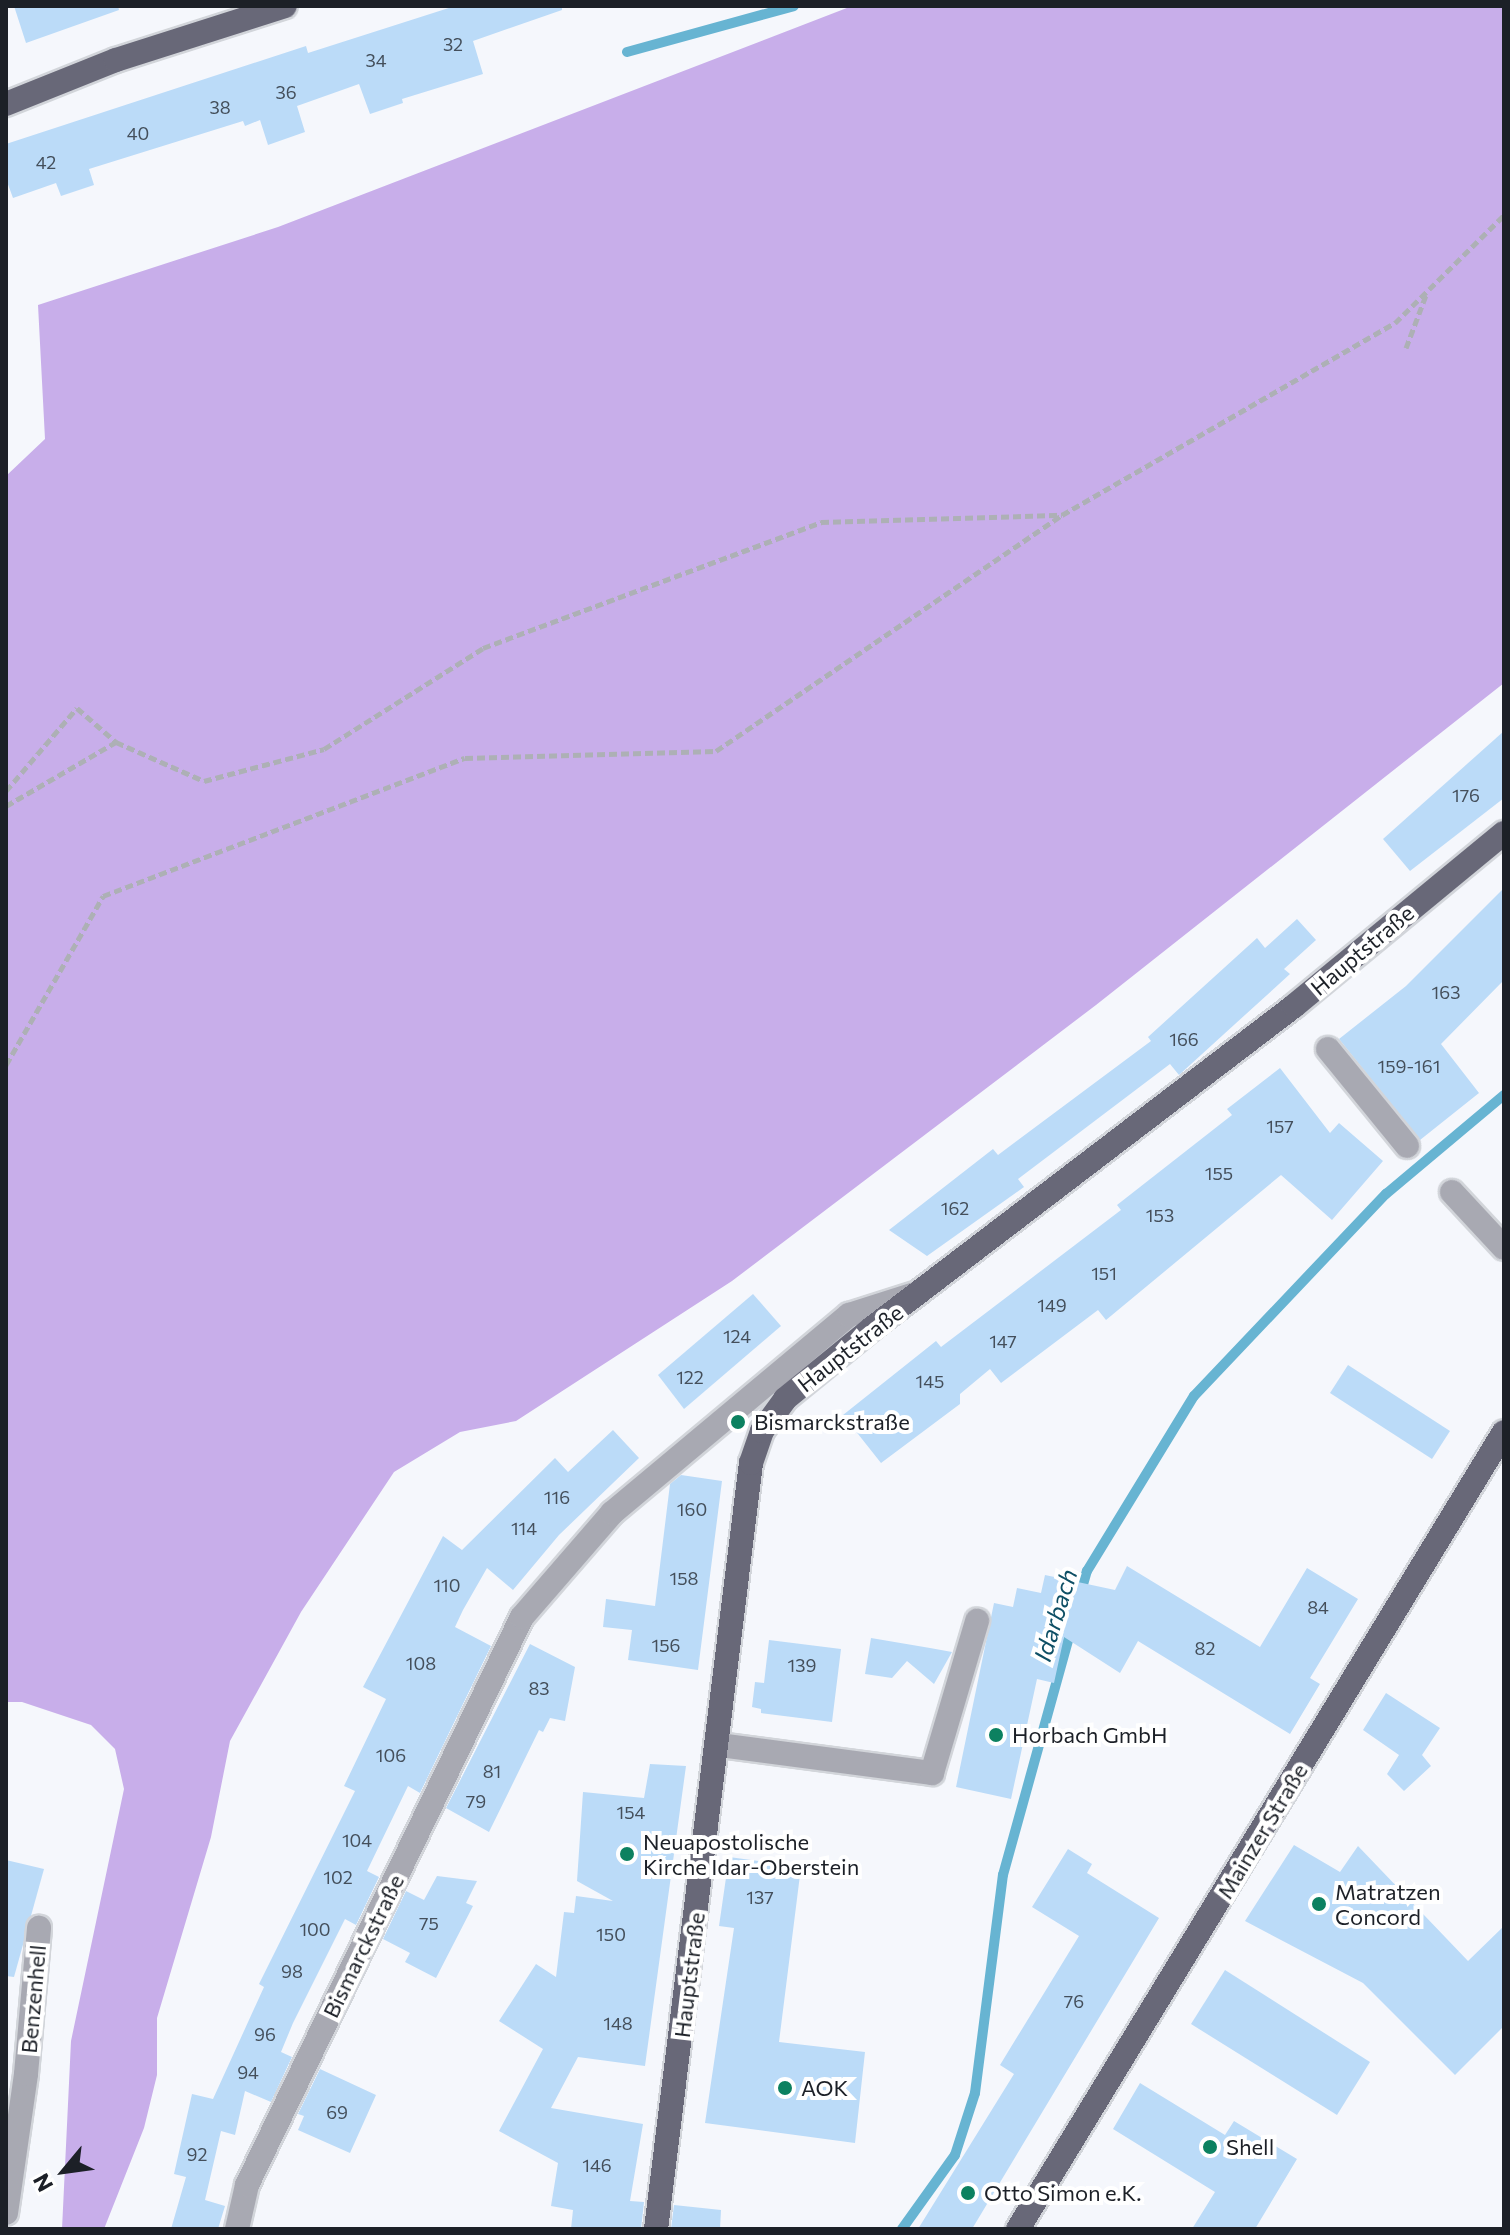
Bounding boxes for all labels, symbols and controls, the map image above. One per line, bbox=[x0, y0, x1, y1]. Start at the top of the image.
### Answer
house number: 32 bbox=[443, 33, 463, 55]
house number: 34 bbox=[365, 49, 387, 71]
house number: 36 bbox=[275, 81, 297, 103]
house number: 38 bbox=[209, 96, 231, 118]
house number: 40 bbox=[127, 122, 149, 144]
house number: 42 bbox=[36, 151, 56, 173]
house number: 176 bbox=[1452, 784, 1480, 806]
street label: Hauptstraße bbox=[1305, 899, 1419, 1001]
house number: 163 bbox=[1432, 981, 1460, 1003]
house number: 166 bbox=[1169, 1028, 1199, 1050]
house number: 159-161 bbox=[1378, 1055, 1440, 1077]
house number: 157 bbox=[1266, 1115, 1294, 1137]
house number: 155 bbox=[1205, 1162, 1233, 1184]
house number: 162 bbox=[941, 1197, 969, 1219]
house number: 153 bbox=[1146, 1204, 1174, 1226]
house number: 151 bbox=[1091, 1262, 1117, 1284]
house number: 149 bbox=[1037, 1294, 1067, 1316]
street label: Hauptstraße bbox=[792, 1299, 908, 1397]
house number: 124 bbox=[723, 1325, 751, 1347]
house number: 147 bbox=[989, 1330, 1017, 1352]
house number: 122 bbox=[676, 1366, 704, 1388]
house number: 145 bbox=[916, 1370, 944, 1392]
place label: Bismarckstraße bbox=[754, 1409, 910, 1435]
marker: Bismarckstraße bbox=[729, 1413, 747, 1431]
house number: 116 bbox=[544, 1486, 570, 1508]
house number: 160 bbox=[677, 1498, 707, 1520]
house number: 114 bbox=[511, 1517, 537, 1539]
water label: Idarbach bbox=[1027, 1565, 1083, 1665]
house number: 158 bbox=[670, 1567, 698, 1589]
house number: 110 bbox=[433, 1574, 461, 1596]
house number: 84 bbox=[1307, 1596, 1329, 1618]
house number: 156 bbox=[652, 1634, 680, 1656]
house number: 82 bbox=[1195, 1637, 1215, 1659]
house number: 108 bbox=[406, 1652, 436, 1674]
house number: 139 bbox=[788, 1654, 816, 1676]
house number: 83 bbox=[528, 1677, 550, 1699]
place label: Horbach GmbH bbox=[1012, 1722, 1167, 1748]
marker: Horbach GmbH bbox=[987, 1726, 1005, 1744]
house number: 106 bbox=[376, 1744, 406, 1766]
street label: Mainzer Straße bbox=[1211, 1759, 1313, 1903]
house number: 81 bbox=[483, 1760, 501, 1782]
house number: 79 bbox=[466, 1790, 486, 1812]
house number: 154 bbox=[617, 1801, 645, 1823]
place label: Neuapostolische Kirche Idar-Oberstein bbox=[643, 1828, 859, 1880]
house number: 104 bbox=[342, 1829, 372, 1851]
marker: Neuapostolische Kirche Idar-Oberstein bbox=[618, 1845, 636, 1863]
house number: 102 bbox=[323, 1866, 353, 1888]
street label: Bismarckstraße bbox=[317, 1870, 409, 2022]
place label: Matratzen Concord bbox=[1335, 1878, 1441, 1930]
house number: 137 bbox=[746, 1886, 774, 1908]
marker: Matratzen Concord bbox=[1310, 1895, 1328, 1913]
street label: Hauptstraße bbox=[668, 1911, 710, 2039]
house number: 75 bbox=[419, 1912, 439, 1934]
house number: 100 bbox=[299, 1918, 331, 1940]
house number: 150 bbox=[596, 1923, 626, 1945]
street label: Benzenhell bbox=[15, 1944, 51, 2054]
house number: 98 bbox=[281, 1960, 303, 1982]
house number: 76 bbox=[1064, 1990, 1084, 2012]
house number: 148 bbox=[603, 2012, 633, 2034]
house number: 96 bbox=[254, 2023, 276, 2045]
house number: 94 bbox=[237, 2061, 259, 2083]
place label: AOK bbox=[801, 2075, 848, 2101]
marker: AOK bbox=[776, 2079, 794, 2097]
house number: 69 bbox=[326, 2101, 348, 2123]
north arrow bbox=[24, 2131, 104, 2211]
place label: Shell bbox=[1226, 2134, 1274, 2160]
marker: Shell bbox=[1201, 2138, 1219, 2156]
house number: 92 bbox=[187, 2143, 207, 2165]
house number: 146 bbox=[582, 2154, 612, 2176]
text: N bbox=[27, 2169, 58, 2197]
place label: Otto Simon e.K. bbox=[984, 2180, 1142, 2206]
marker: Otto Simon e.K. bbox=[959, 2184, 977, 2202]

